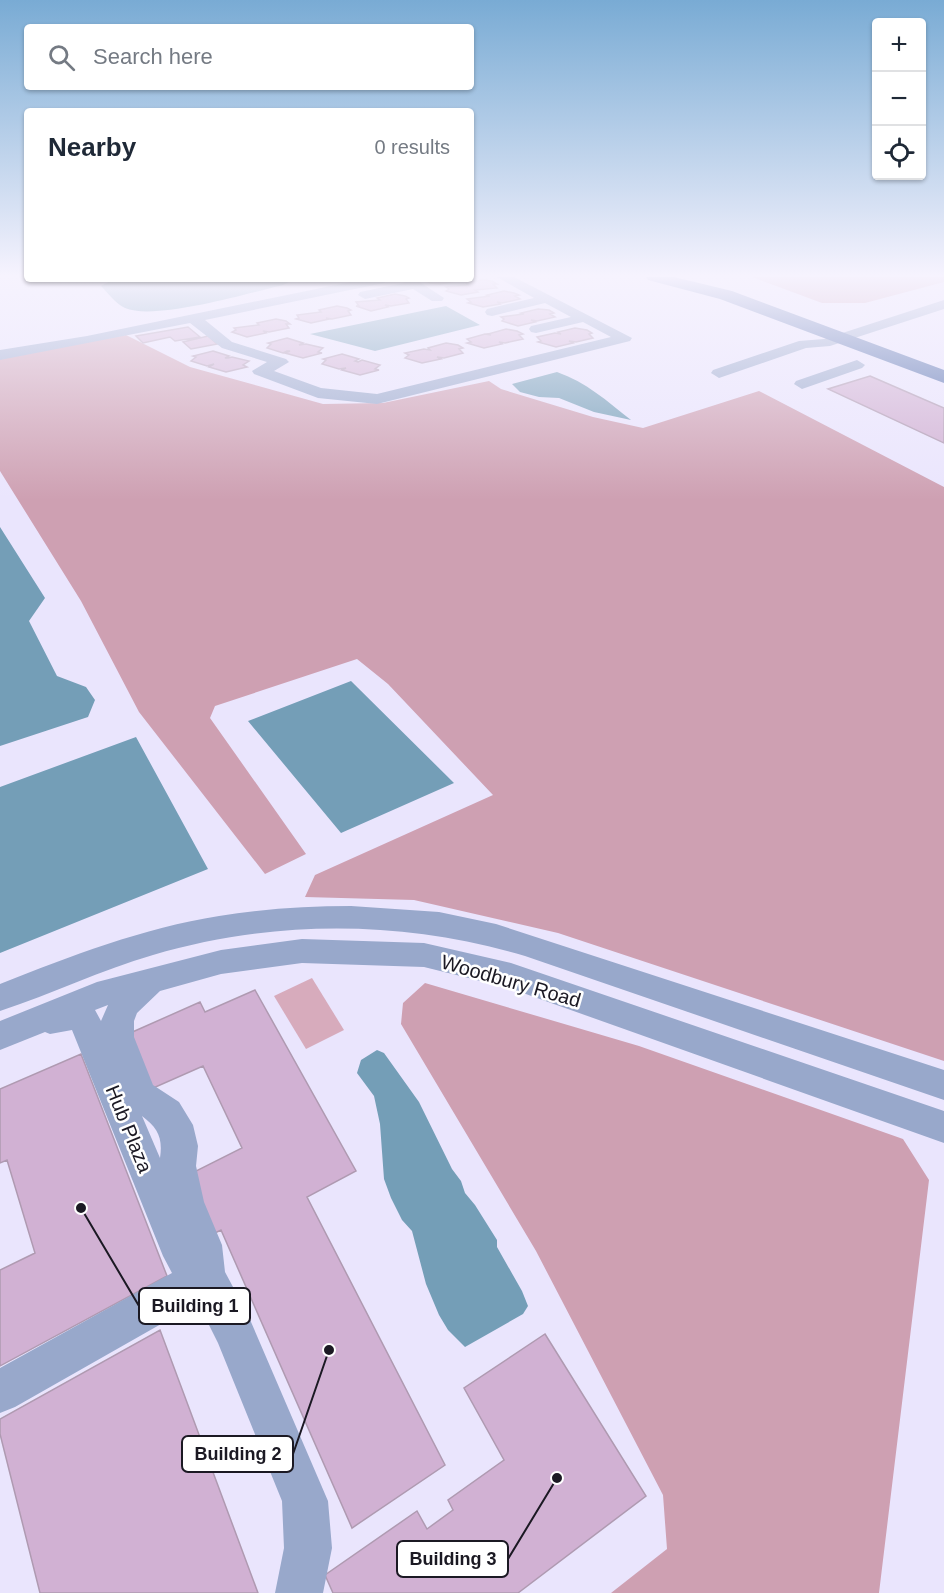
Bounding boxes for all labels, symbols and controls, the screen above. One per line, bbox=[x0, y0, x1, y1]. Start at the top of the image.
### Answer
map controls bbox=[872, 18, 926, 180]
button: + bbox=[872, 18, 926, 72]
search box bbox=[24, 24, 474, 90]
icon: search bbox=[45, 41, 78, 74]
text: Search here bbox=[93, 44, 213, 69]
button: − bbox=[872, 72, 926, 126]
button: locate bbox=[872, 126, 926, 180]
text: Nearby bbox=[48, 132, 136, 162]
text: 0 results bbox=[374, 136, 450, 158]
street label: Woodbury Road bbox=[439, 951, 583, 1011]
street label: Hub Plaza bbox=[102, 1082, 157, 1177]
callout: Building 1 bbox=[139, 1288, 250, 1324]
text: Building 1 bbox=[152, 1296, 239, 1316]
callout: Building 2 bbox=[182, 1436, 293, 1472]
text: Building 2 bbox=[195, 1444, 282, 1464]
callout: Building 3 bbox=[397, 1541, 508, 1577]
text: Building 3 bbox=[410, 1549, 497, 1569]

